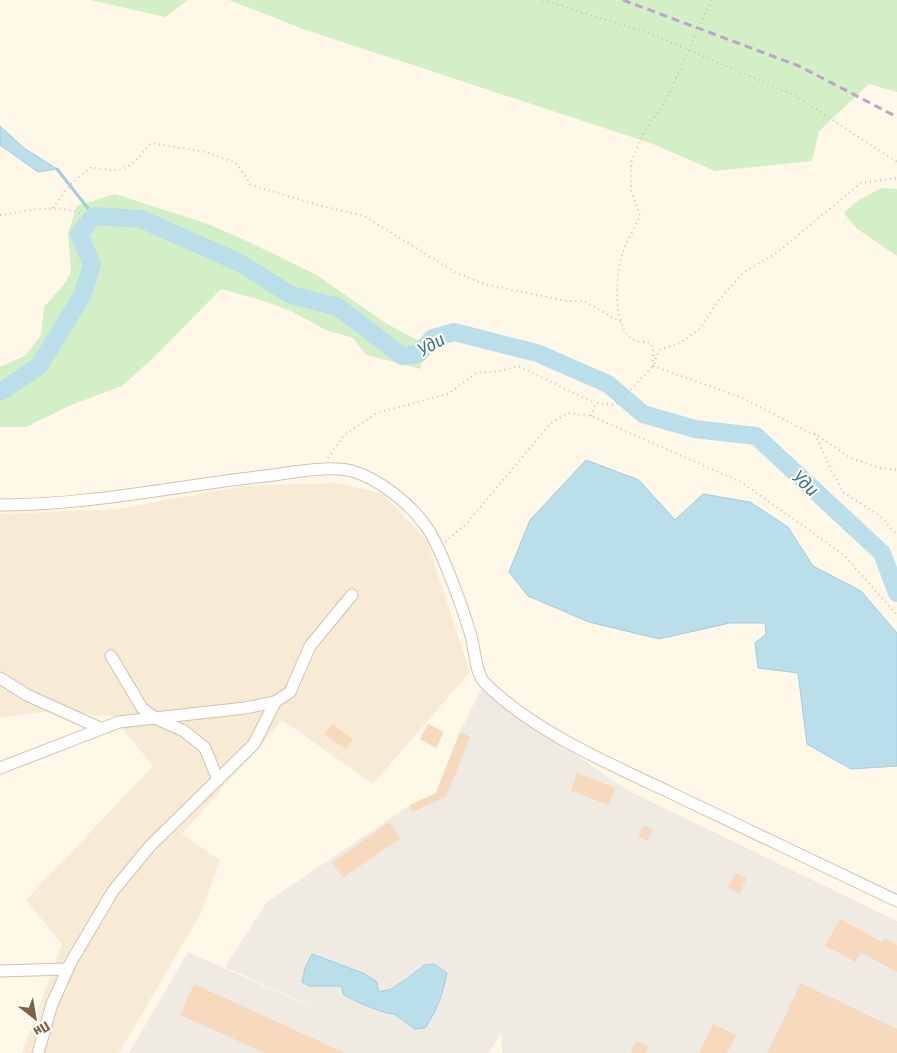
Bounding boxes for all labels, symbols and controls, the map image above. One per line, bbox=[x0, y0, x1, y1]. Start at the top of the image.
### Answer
water label: Уди bbox=[413, 328, 449, 361]
water label: Уди bbox=[788, 465, 824, 501]
north arrow bbox=[10, 993, 60, 1043]
text: Пн bbox=[30, 1017, 53, 1040]

